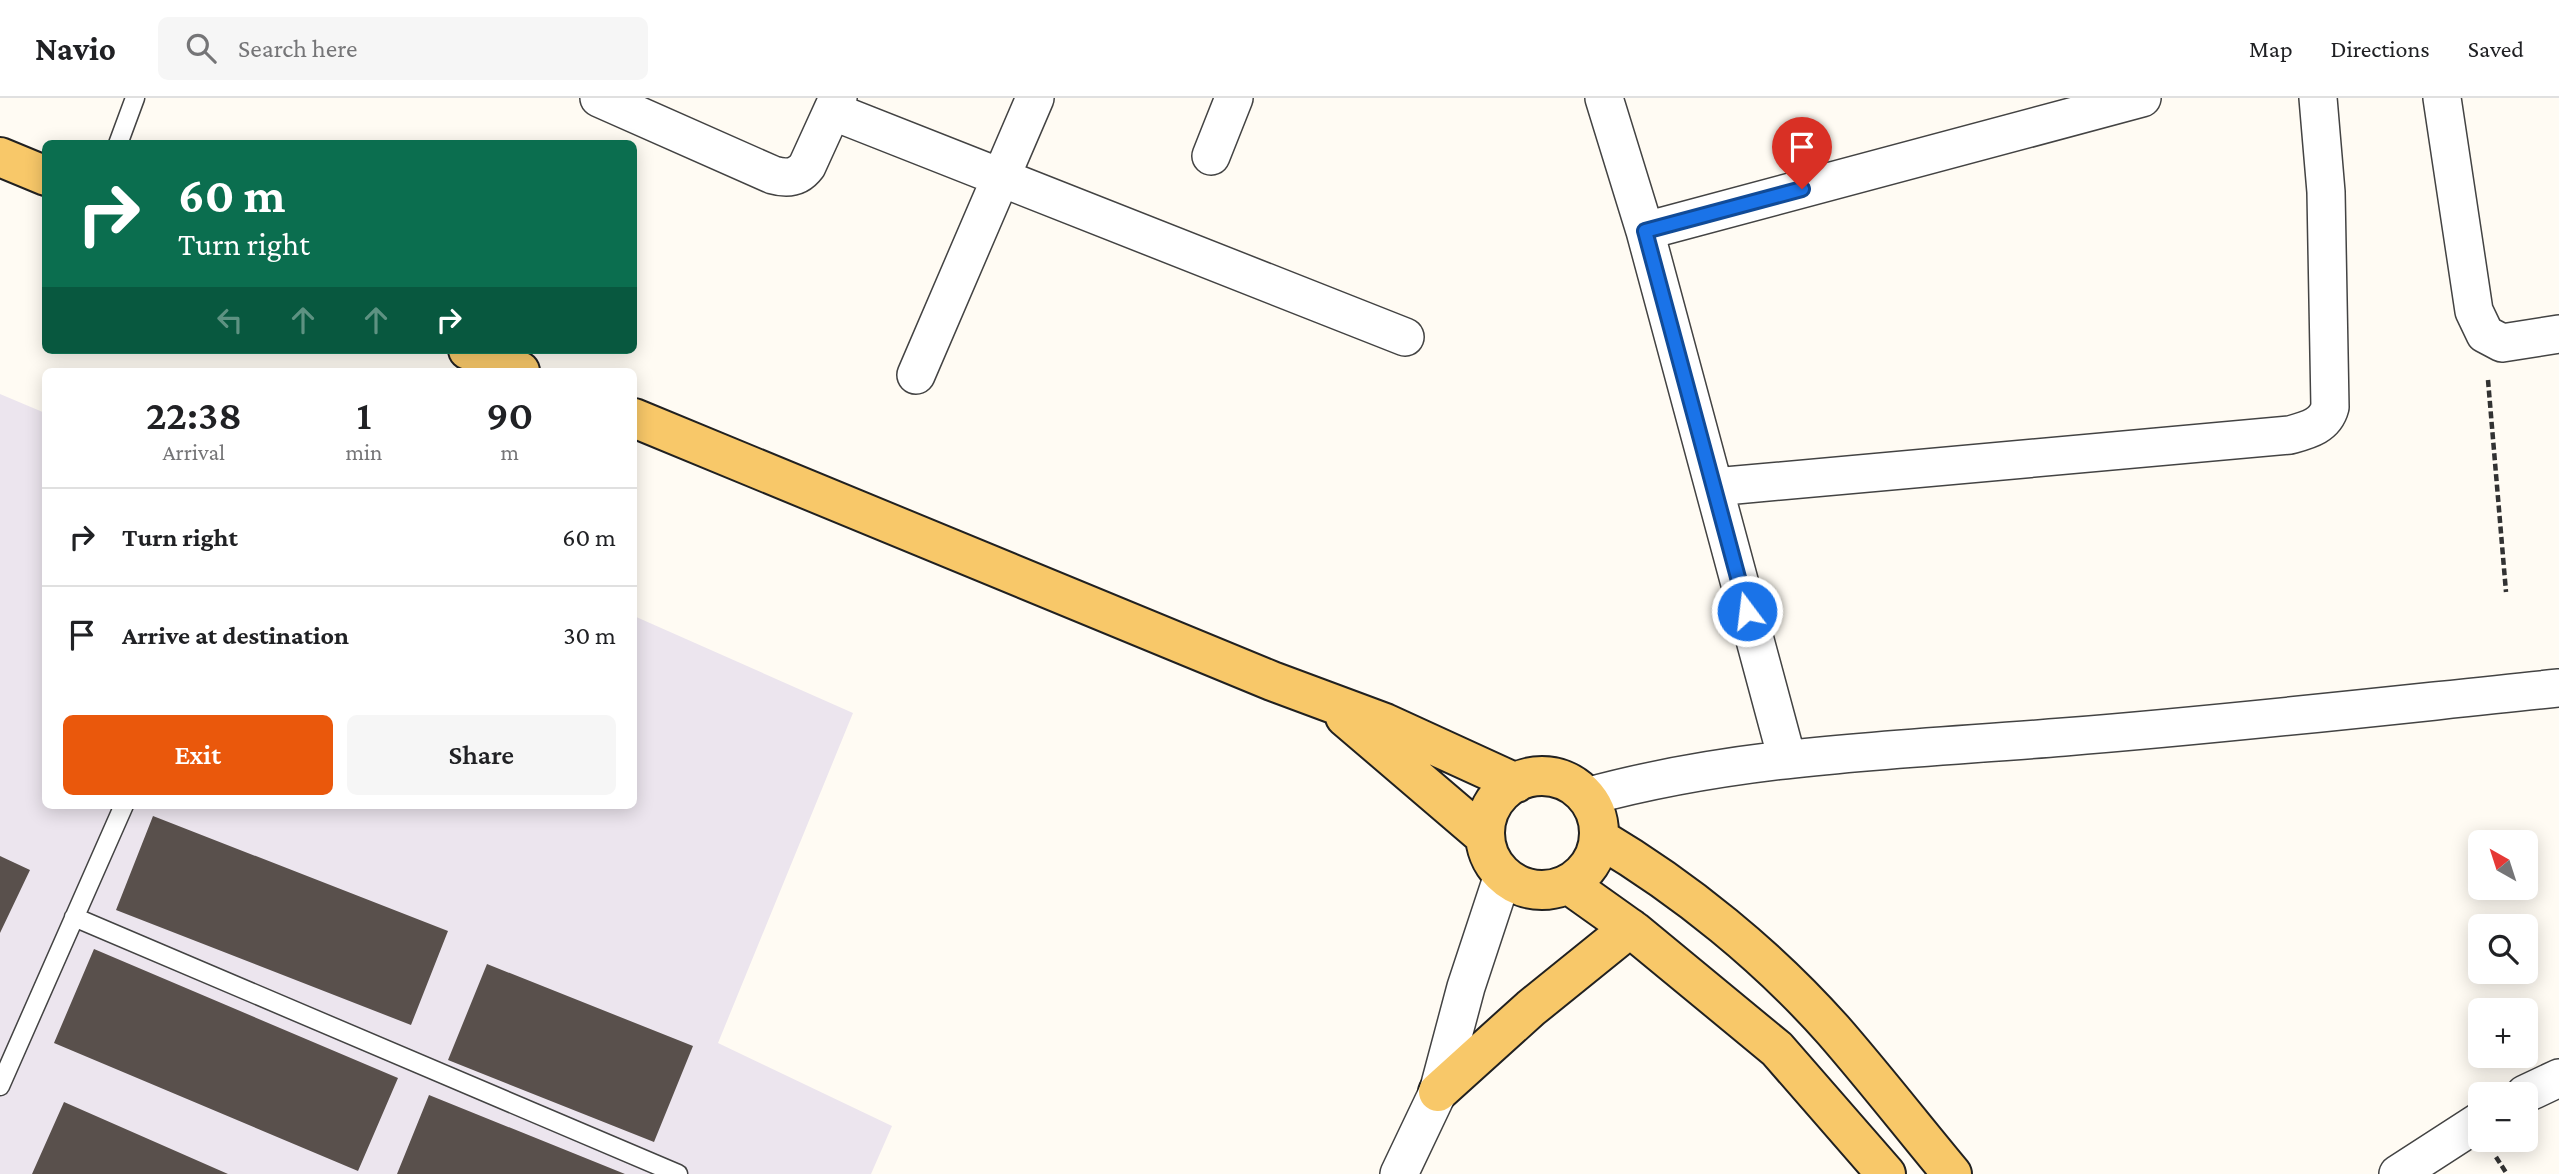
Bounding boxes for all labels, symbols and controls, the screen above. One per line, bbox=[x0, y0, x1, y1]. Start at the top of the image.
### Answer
search box bbox=[158, 17, 648, 80]
icon: search bbox=[182, 29, 220, 67]
text: Navio bbox=[35, 30, 116, 67]
text: Search here bbox=[238, 34, 357, 63]
text: Map bbox=[2249, 35, 2293, 62]
text: Directions bbox=[2331, 35, 2430, 62]
text: Saved bbox=[2468, 35, 2524, 62]
pin bbox=[1772, 117, 1832, 189]
icon: arrive bbox=[1783, 128, 1821, 166]
icon: right bbox=[63, 168, 154, 259]
text: 60 m bbox=[178, 168, 285, 223]
text: Turn right bbox=[178, 226, 310, 262]
icon: left bbox=[211, 301, 249, 339]
icon: ahead bbox=[284, 301, 322, 339]
icon: ahead bbox=[357, 301, 395, 339]
icon: right bbox=[430, 301, 468, 339]
text: 22:38 bbox=[146, 391, 242, 438]
text: 1 bbox=[357, 391, 372, 438]
text: 90 bbox=[486, 391, 533, 438]
text: Arrival bbox=[163, 439, 225, 465]
text: min bbox=[346, 439, 382, 465]
text: m bbox=[500, 439, 519, 465]
icon: right bbox=[63, 518, 101, 556]
text: Turn right bbox=[122, 523, 238, 552]
text: 60 m bbox=[562, 523, 616, 552]
position arrow bbox=[1710, 574, 1784, 648]
icon: arrive bbox=[63, 616, 101, 654]
text: Arrive at destination bbox=[122, 621, 349, 650]
text: 30 m bbox=[563, 621, 616, 650]
button: Exit bbox=[63, 715, 333, 795]
button: Share bbox=[347, 715, 616, 795]
north arrow bbox=[2468, 830, 2538, 900]
map controls bbox=[2468, 830, 2538, 1152]
button: search bbox=[2468, 914, 2538, 984]
button: + bbox=[2468, 998, 2538, 1068]
button: − bbox=[2468, 1082, 2538, 1152]

